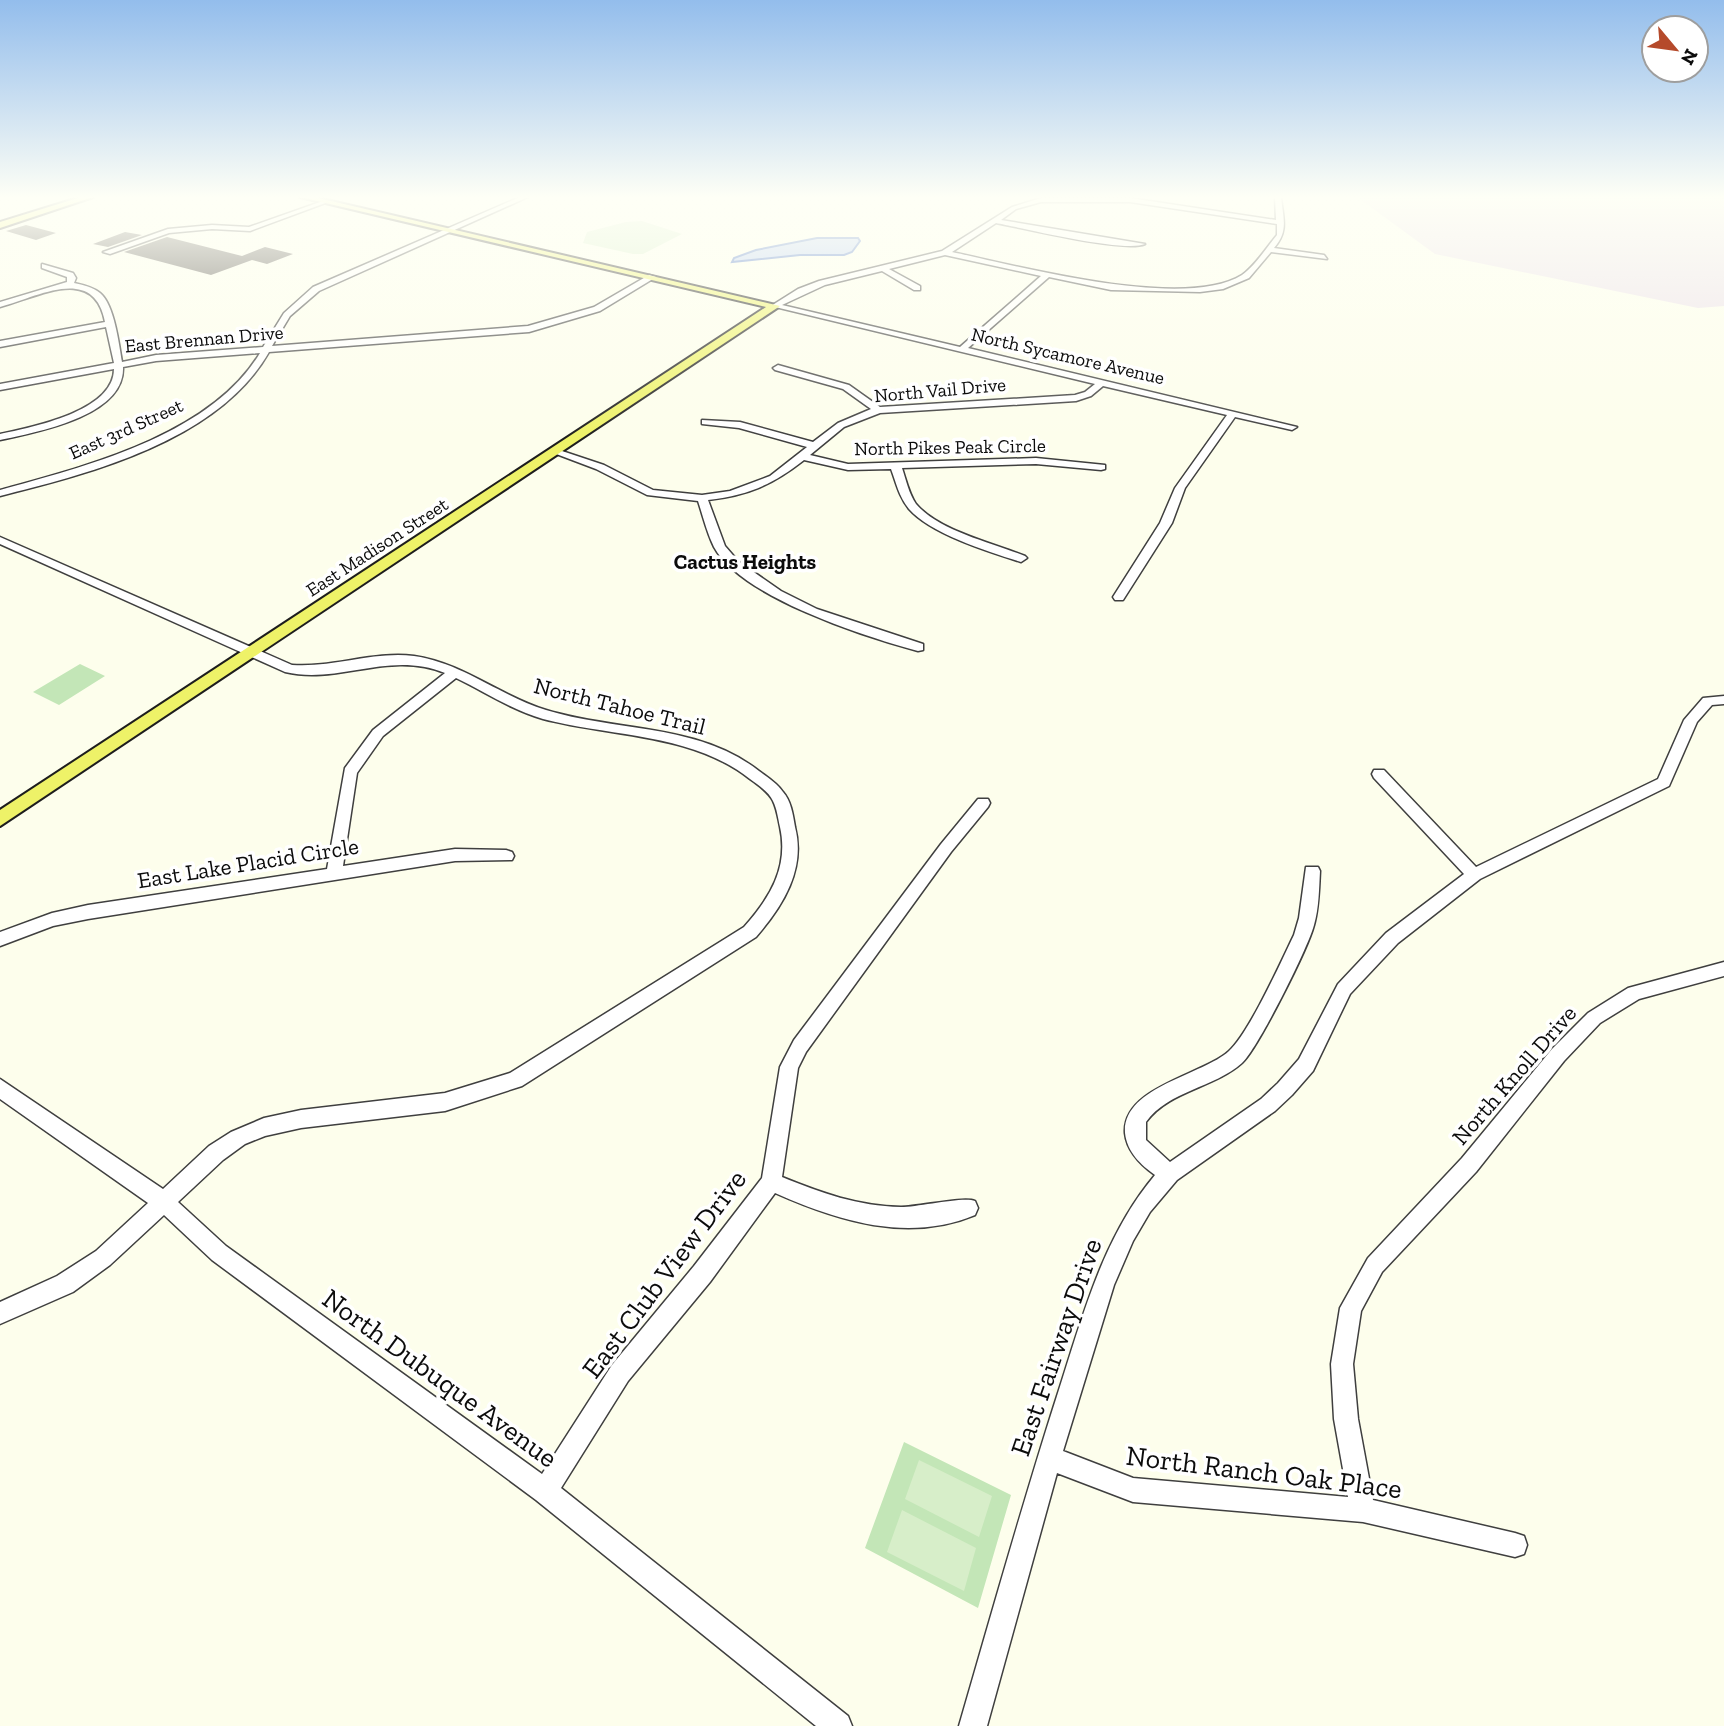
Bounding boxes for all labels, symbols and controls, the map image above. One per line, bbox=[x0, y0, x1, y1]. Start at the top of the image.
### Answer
north arrow bbox=[1640, 14, 1710, 84]
text: N bbox=[1676, 45, 1703, 69]
street label: East Brennan Drive bbox=[124, 321, 284, 357]
street label: North Sycamore Avenue bbox=[969, 323, 1167, 389]
street label: North Vail Drive bbox=[873, 373, 1007, 407]
street label: East 3rd Street bbox=[66, 394, 186, 464]
street label: North Pikes Peak Circle bbox=[854, 434, 1046, 460]
street label: East Madison Street bbox=[302, 492, 452, 602]
district label: Cactus Heights bbox=[674, 549, 817, 574]
street label: North Tahoe Trail bbox=[531, 671, 709, 741]
street label: East Lake Placid Circle bbox=[135, 832, 361, 894]
street label: North Knoll Drive bbox=[1446, 1000, 1582, 1150]
street label: East Club View Drive bbox=[575, 1163, 753, 1385]
street label: East Fairway Drive bbox=[1003, 1234, 1109, 1460]
street label: North Dubuque Avenue bbox=[316, 1282, 564, 1474]
street label: North Ranch Oak Place bbox=[1124, 1439, 1404, 1505]

